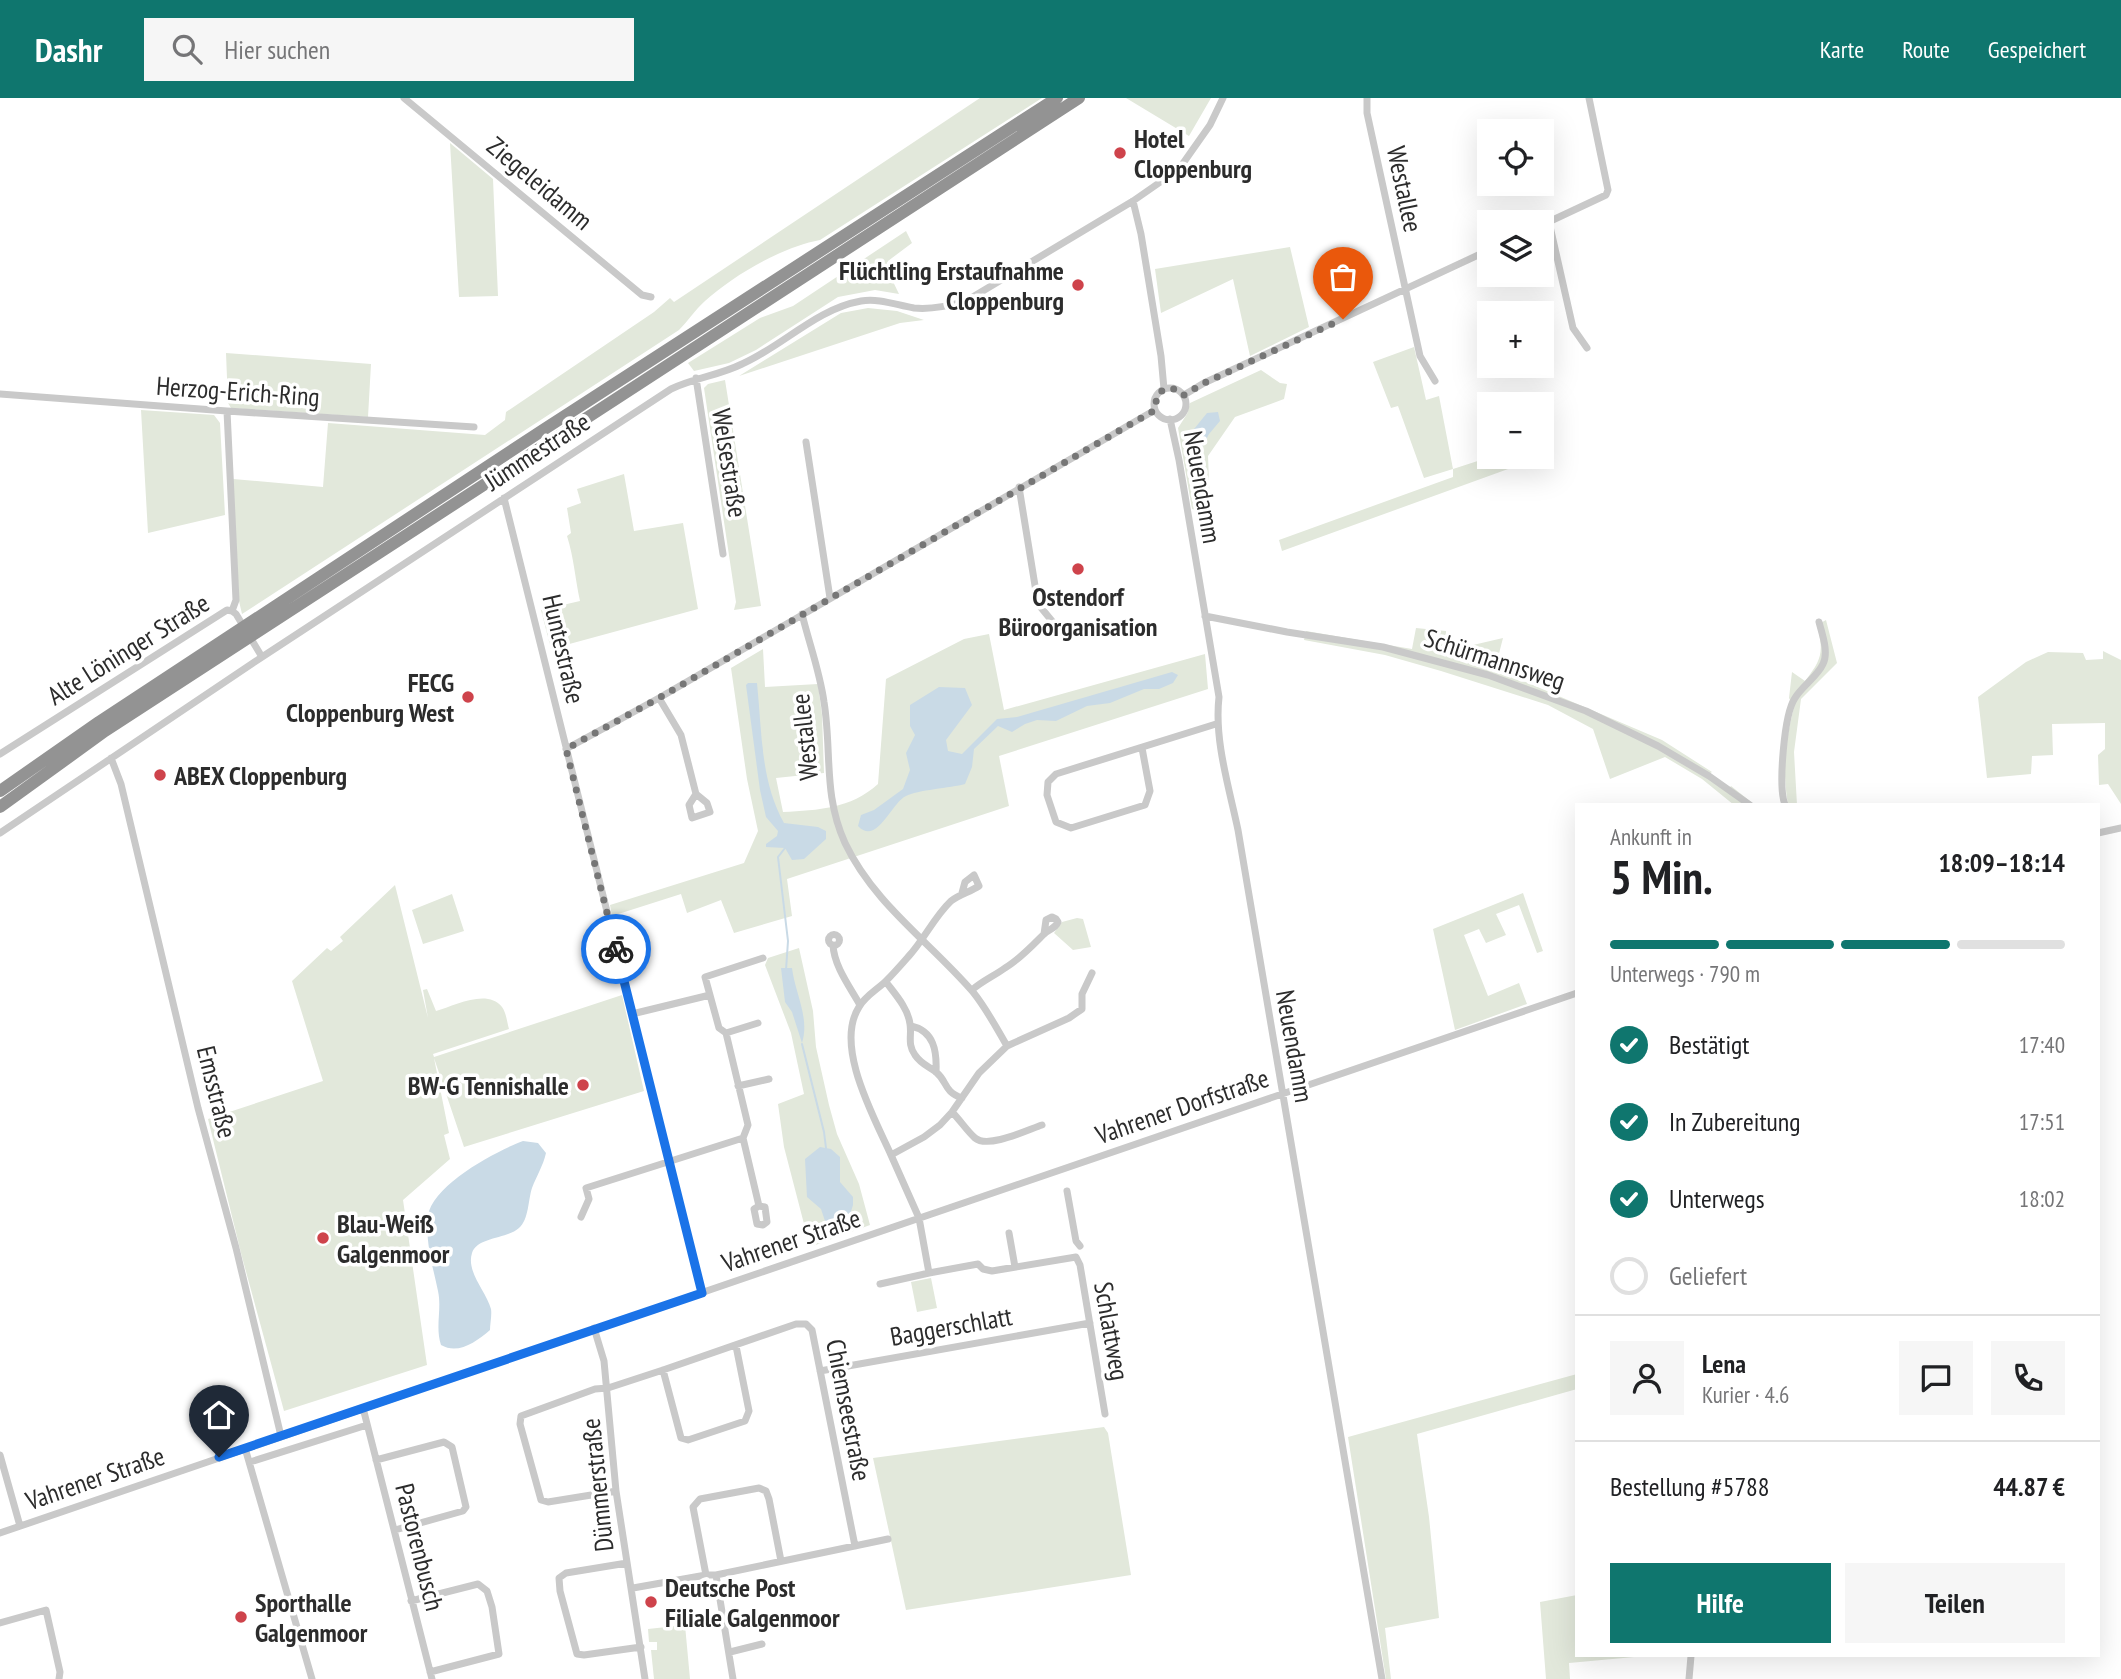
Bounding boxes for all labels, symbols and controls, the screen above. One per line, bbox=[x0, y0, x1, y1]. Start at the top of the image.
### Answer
search box bbox=[144, 18, 634, 81]
text: Dashr bbox=[35, 28, 102, 71]
icon: search bbox=[168, 30, 206, 68]
text: Hier suchen bbox=[224, 33, 330, 66]
text: Karte bbox=[1820, 34, 1864, 65]
text: Route bbox=[1902, 34, 1950, 65]
text: Gespeichert bbox=[1988, 34, 2086, 65]
map controls bbox=[1477, 119, 1554, 469]
button: locate bbox=[1477, 119, 1554, 196]
place label: Hotel Cloppenburg bbox=[1134, 122, 1252, 185]
street label: Ziegeleidamm bbox=[481, 129, 599, 237]
street label: Westallee bbox=[1380, 143, 1430, 235]
marker: Hotel Cloppenburg bbox=[1112, 145, 1128, 161]
button: layers bbox=[1477, 210, 1554, 287]
pin bbox=[1313, 247, 1373, 319]
place label: Flüchtling Erstaufnahme Cloppenburg bbox=[839, 254, 1064, 317]
icon: bag bbox=[1324, 258, 1362, 296]
marker: Flüchtling Erstaufnahme Cloppenburg bbox=[1070, 277, 1086, 293]
button: + bbox=[1477, 301, 1554, 378]
street label: Herzog-Erich-Ring bbox=[155, 369, 321, 413]
button: − bbox=[1477, 392, 1554, 469]
street label: Jümmestraße bbox=[477, 405, 596, 498]
street label: Welsestraße bbox=[705, 406, 755, 520]
street label: Neuendamm bbox=[1177, 428, 1229, 546]
marker: Ostendorf Büroorganisation bbox=[1070, 561, 1086, 577]
place label: Ostendorf Büroorganisation bbox=[999, 580, 1158, 643]
street label: Alte Löninger Straße bbox=[41, 586, 215, 712]
street label: Huntestraße bbox=[535, 591, 593, 707]
street label: Schürmannsweg bbox=[1420, 621, 1570, 697]
place label: FECG Cloppenburg West bbox=[286, 666, 454, 729]
marker: FECG Cloppenburg West bbox=[460, 689, 476, 705]
street label: Westallee bbox=[783, 692, 825, 782]
place label: ABEX Cloppenburg bbox=[173, 759, 347, 792]
marker: ABEX Cloppenburg bbox=[152, 767, 168, 783]
text: Ankunft in bbox=[1610, 822, 1692, 851]
text: 18:09–18:14 bbox=[1938, 846, 2065, 879]
text: 5 Min. bbox=[1610, 847, 1713, 907]
courier bbox=[581, 914, 651, 984]
icon: bike bbox=[597, 930, 635, 968]
text: Unterwegs · 790 m bbox=[1610, 959, 1760, 988]
street label: Neuendamm bbox=[1269, 987, 1321, 1105]
icon: check bbox=[1610, 1026, 1648, 1064]
text: Bestätigt bbox=[1669, 1028, 1750, 1061]
text: 17:40 bbox=[2019, 1030, 2065, 1059]
street label: Emsstraße bbox=[190, 1043, 244, 1141]
street label: Vahrener Dorfstraße bbox=[1090, 1061, 1273, 1151]
place label: BW-G Tennishalle bbox=[408, 1069, 569, 1102]
marker: BW-G Tennishalle bbox=[575, 1077, 591, 1093]
icon: check bbox=[1610, 1103, 1648, 1141]
text: In Zubereitung bbox=[1669, 1105, 1800, 1138]
text: 17:51 bbox=[2019, 1107, 2065, 1136]
icon: check bbox=[1610, 1180, 1648, 1218]
text: Unterwegs bbox=[1669, 1182, 1764, 1215]
text: 18:02 bbox=[2019, 1184, 2065, 1213]
street label: Vahrener Straße bbox=[716, 1201, 865, 1279]
place label: Blau-Weiß Galgenmoor bbox=[337, 1207, 450, 1270]
marker: Blau-Weiß Galgenmoor bbox=[315, 1230, 331, 1246]
text: Geliefert bbox=[1669, 1259, 1747, 1292]
street label: Schlattweg bbox=[1087, 1279, 1137, 1383]
street label: Baggerschlatt bbox=[887, 1299, 1015, 1353]
street label: Chiemseestraße bbox=[819, 1336, 879, 1484]
button: person bbox=[1610, 1341, 1684, 1415]
button: chat bbox=[1899, 1341, 1973, 1415]
button: phone bbox=[1991, 1341, 2065, 1415]
text: Lena bbox=[1702, 1347, 1746, 1380]
text: Kurier · 4.6 bbox=[1702, 1380, 1789, 1409]
pin bbox=[189, 1385, 249, 1457]
icon: home bbox=[200, 1396, 238, 1434]
street label: Dümmerstraße bbox=[574, 1417, 620, 1553]
street label: Vahrener Straße bbox=[20, 1439, 169, 1517]
text: Bestellung #5788 bbox=[1610, 1470, 1770, 1503]
text: 44.87 € bbox=[1993, 1470, 2065, 1503]
street label: Pastorenbusch bbox=[388, 1480, 452, 1614]
button: Hilfe bbox=[1610, 1563, 1831, 1643]
button: Teilen bbox=[1845, 1563, 2065, 1643]
place label: Deutsche Post Filiale Galgenmoor bbox=[665, 1571, 840, 1634]
place label: Sporthalle Galgenmoor bbox=[255, 1586, 368, 1649]
marker: Deutsche Post Filiale Galgenmoor bbox=[643, 1594, 659, 1610]
marker: Sporthalle Galgenmoor bbox=[233, 1609, 249, 1625]

